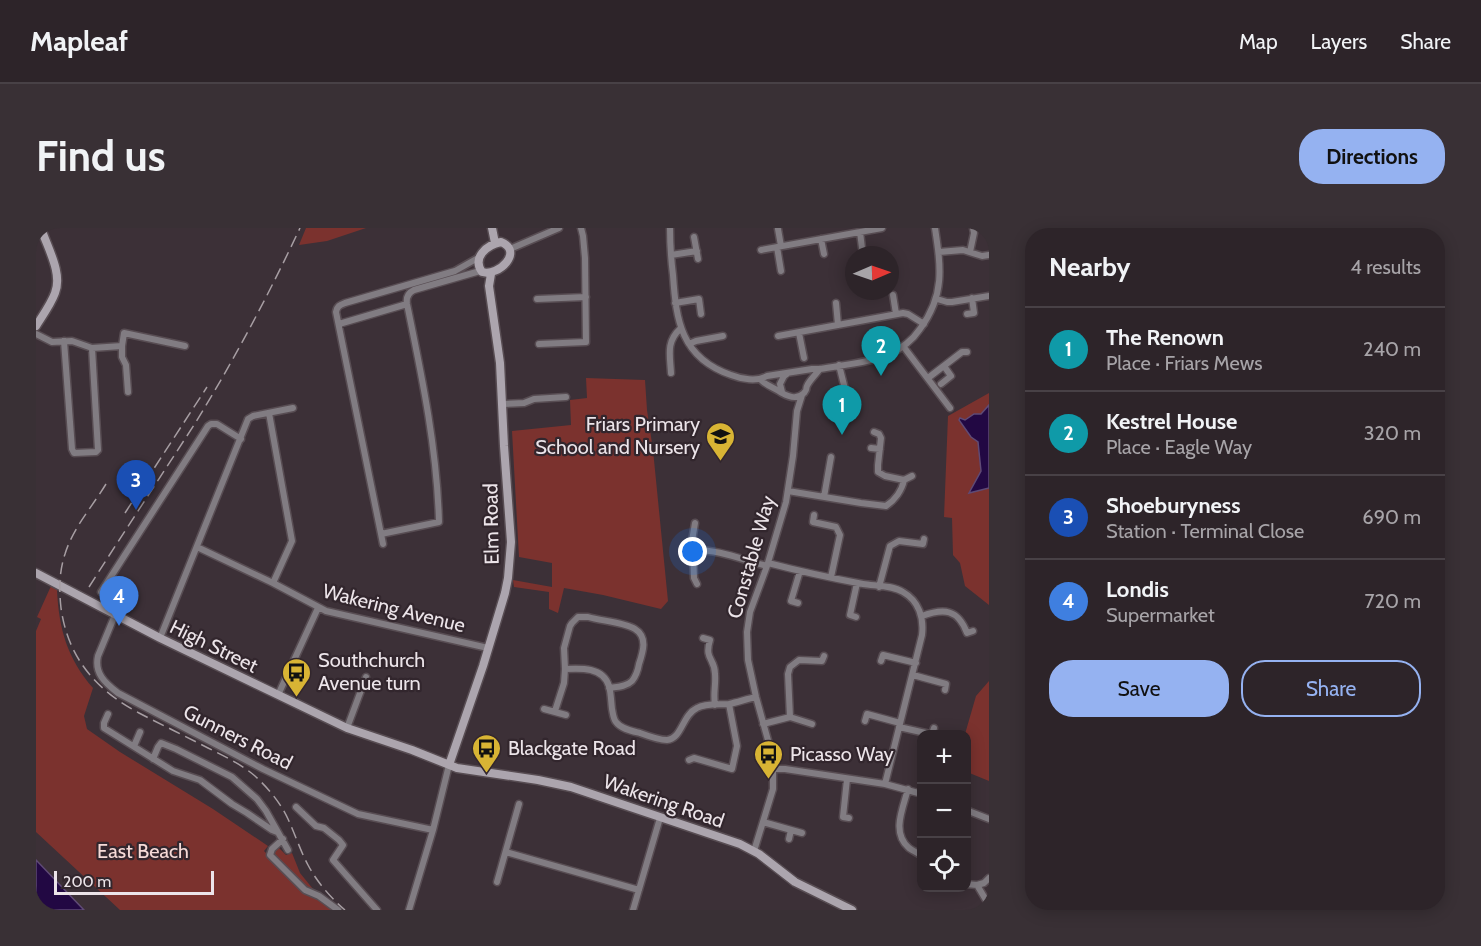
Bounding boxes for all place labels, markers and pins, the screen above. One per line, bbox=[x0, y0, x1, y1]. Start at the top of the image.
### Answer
pin: 2 bbox=[862, 326, 900, 376]
pin: 1 bbox=[822, 386, 862, 435]
place label: Friars Primary School and Nursery bbox=[535, 412, 700, 459]
school or university icon: Friars Primary School and Nursery bbox=[705, 420, 737, 462]
pin: 3 bbox=[116, 460, 156, 510]
pin: 4 bbox=[100, 576, 139, 626]
place label: Southchurch Avenue turn bbox=[318, 648, 425, 695]
bus stop icon: Southchurch Avenue turn bbox=[281, 656, 313, 698]
bus stop icon: Blackgate Road bbox=[471, 732, 503, 774]
place label: Blackgate Road bbox=[508, 736, 636, 760]
bus stop icon: Picasso Way bbox=[753, 738, 785, 780]
place label: Picasso Way bbox=[790, 742, 894, 766]

